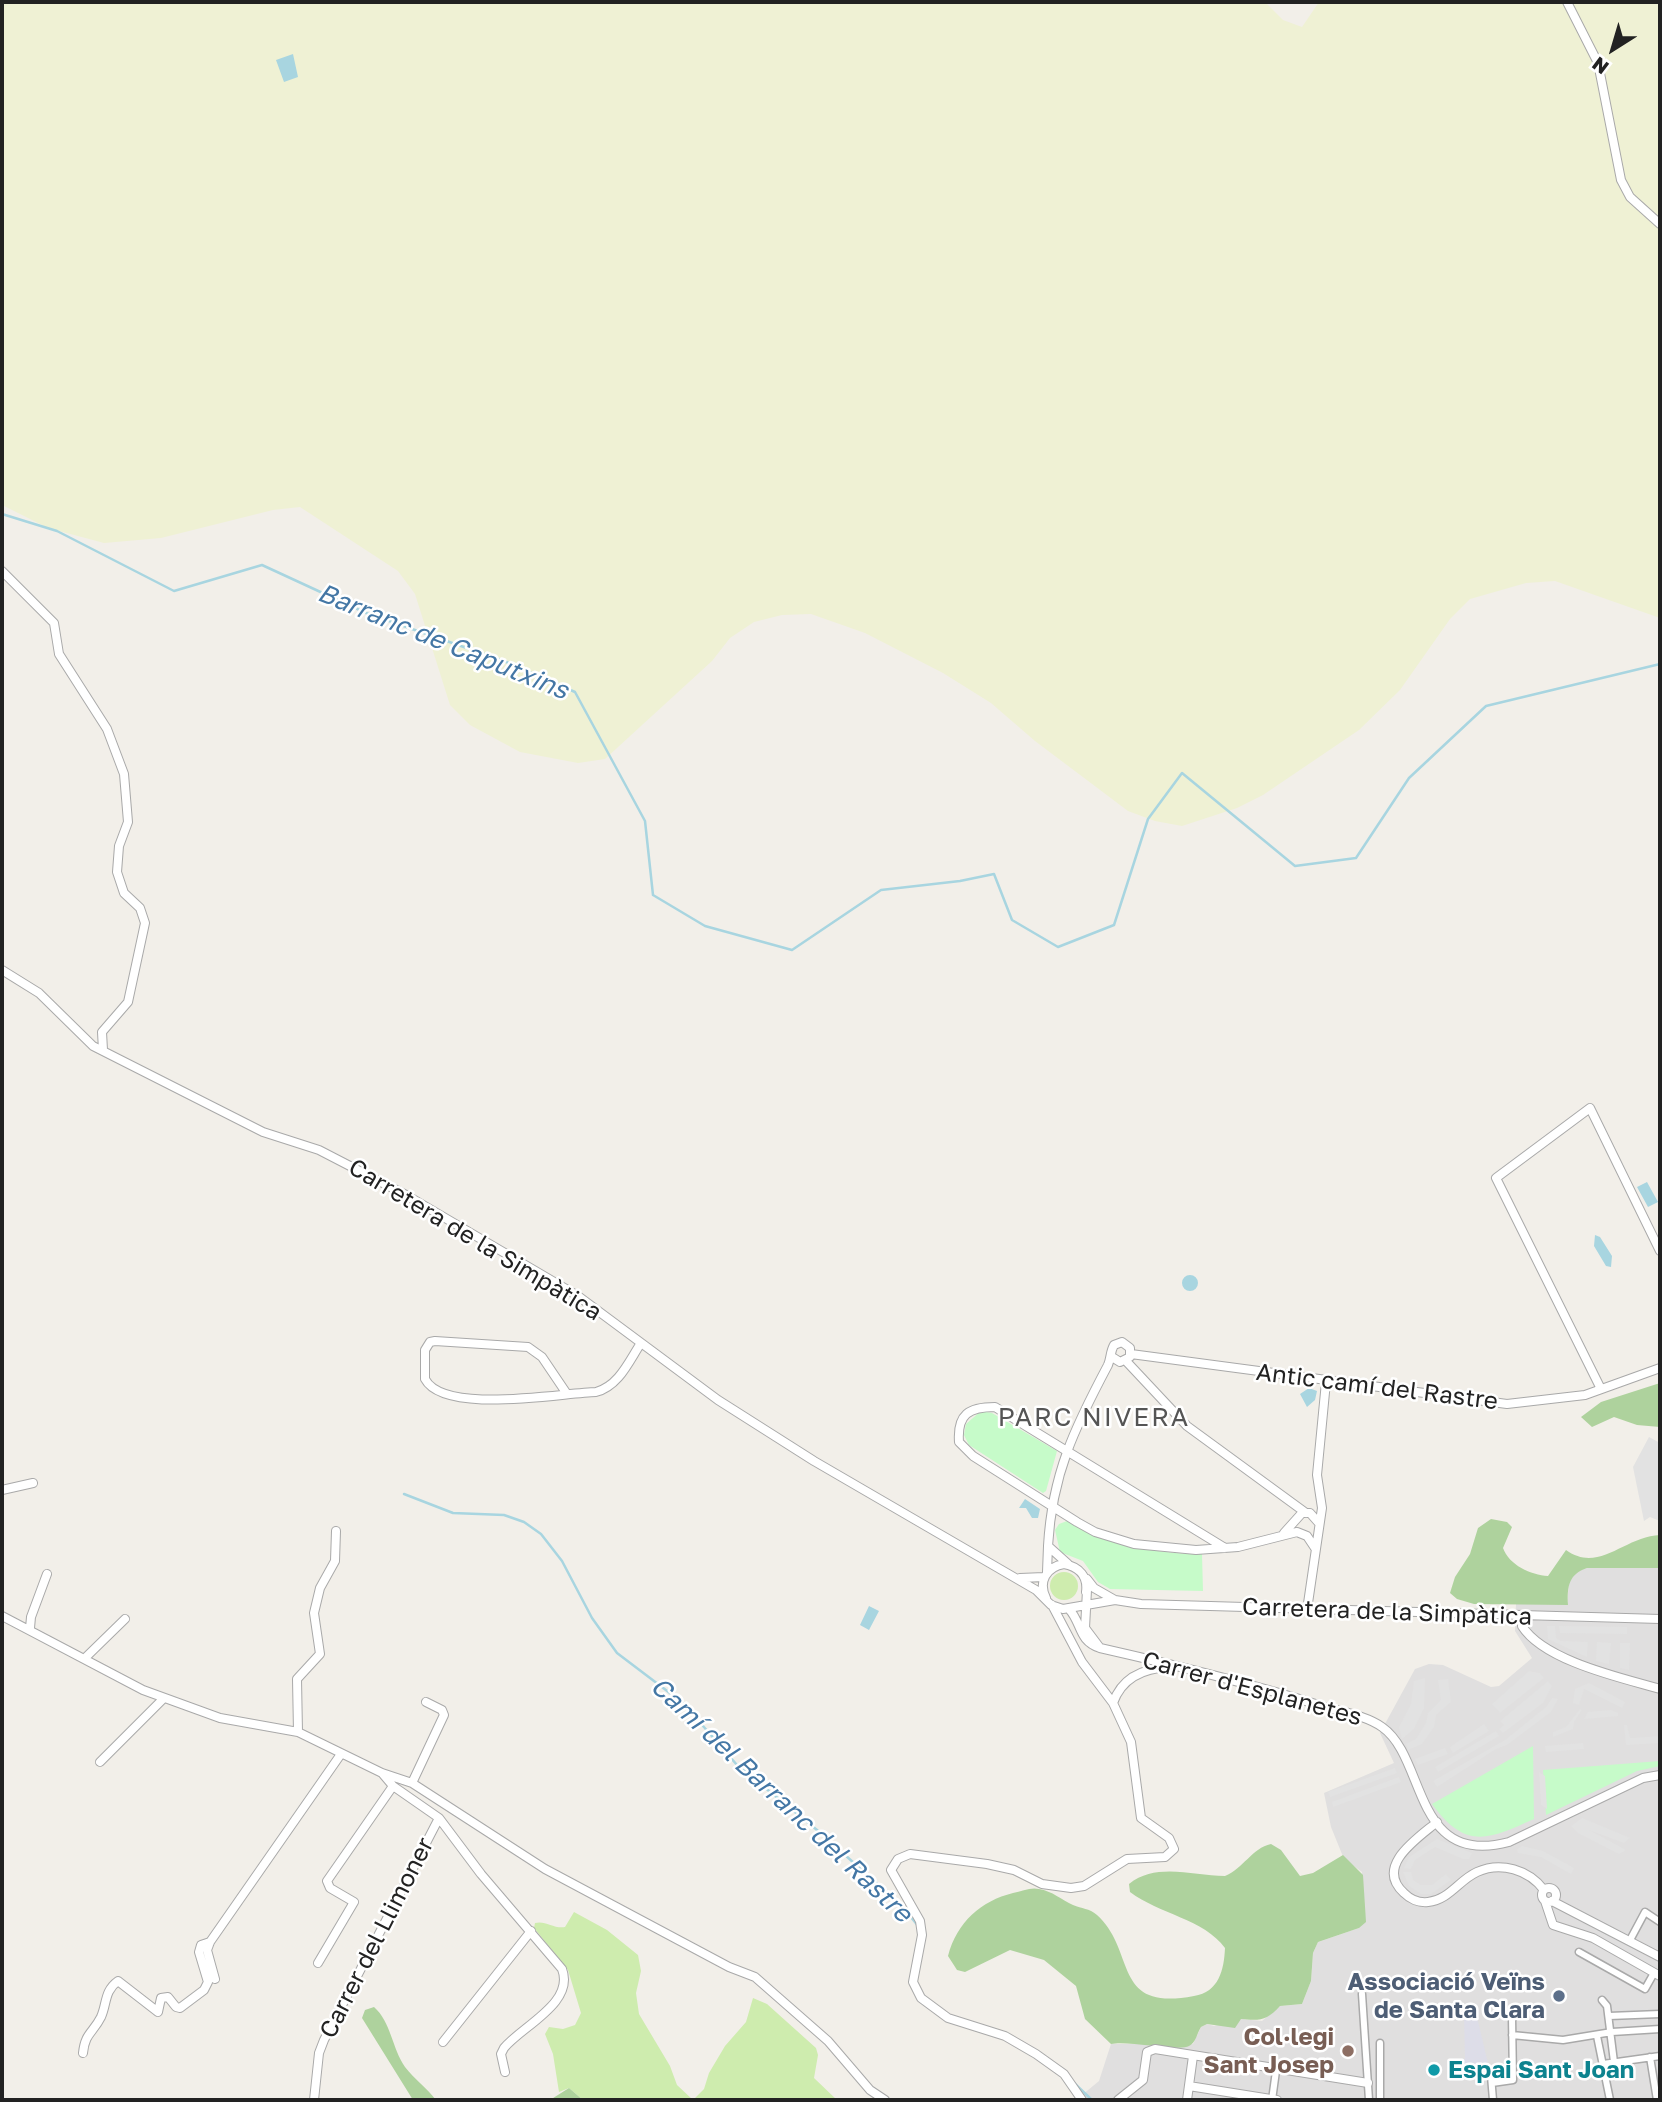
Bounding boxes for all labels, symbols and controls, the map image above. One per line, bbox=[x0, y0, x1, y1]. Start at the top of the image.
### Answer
north arrow bbox=[1578, 14, 1648, 84]
text: N bbox=[1587, 53, 1613, 80]
water label: Barranc de Caputxins bbox=[313, 578, 573, 706]
street label: Carretera de la Simpàtica bbox=[343, 1153, 607, 1327]
street label: Antic camí del Rastre bbox=[1254, 1358, 1500, 1416]
district label: PARC NIVERA bbox=[999, 1402, 1189, 1434]
street label: Carretera de la Simpàtica bbox=[1241, 1593, 1533, 1631]
street label: Carrer d'Esplanetes bbox=[1139, 1646, 1365, 1732]
water label: Camí del Barranc del Rastre bbox=[644, 1671, 918, 1929]
street label: Carrer del Llimoner bbox=[314, 1833, 440, 2043]
place label: Associació Veïns de Santa Clara bbox=[1347, 1968, 1545, 2024]
marker: Associació Veïns de Santa Clara bbox=[1551, 1988, 1567, 2004]
place label: Col·legi Sant Josep bbox=[1203, 2023, 1334, 2079]
marker: Col·legi Sant Josep bbox=[1340, 2043, 1356, 2059]
place label: Espai Sant Joan bbox=[1448, 2056, 1634, 2084]
marker: Espai Sant Joan bbox=[1426, 2062, 1442, 2078]

